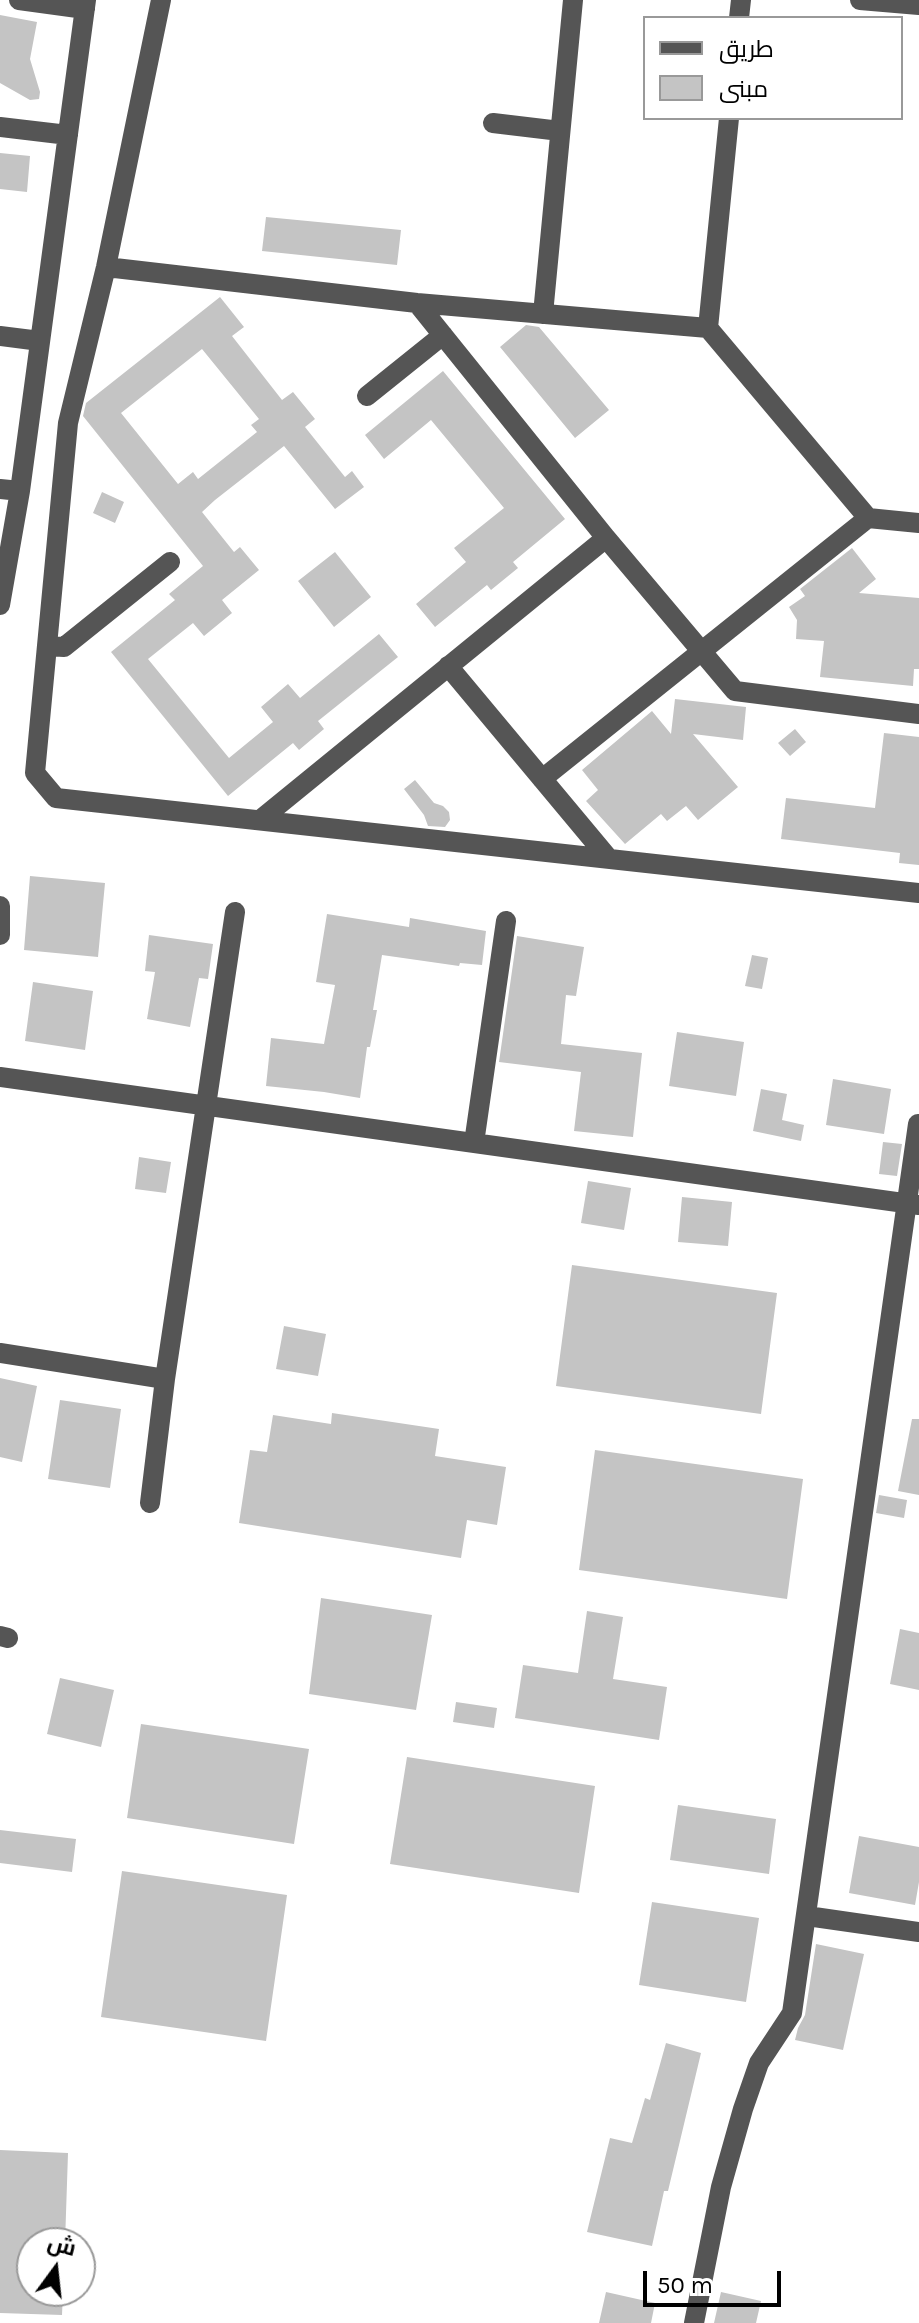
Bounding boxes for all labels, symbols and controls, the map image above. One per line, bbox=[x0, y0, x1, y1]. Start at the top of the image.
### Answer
legend bbox=[643, 16, 903, 120]
text: طريق bbox=[719, 35, 774, 63]
text: مبنى bbox=[719, 75, 768, 103]
north arrow bbox=[16, 2227, 96, 2307]
text: ش bbox=[45, 2230, 79, 2262]
scale bar bbox=[647, 2255, 785, 2305]
text: 50 m bbox=[657, 2271, 713, 2299]

